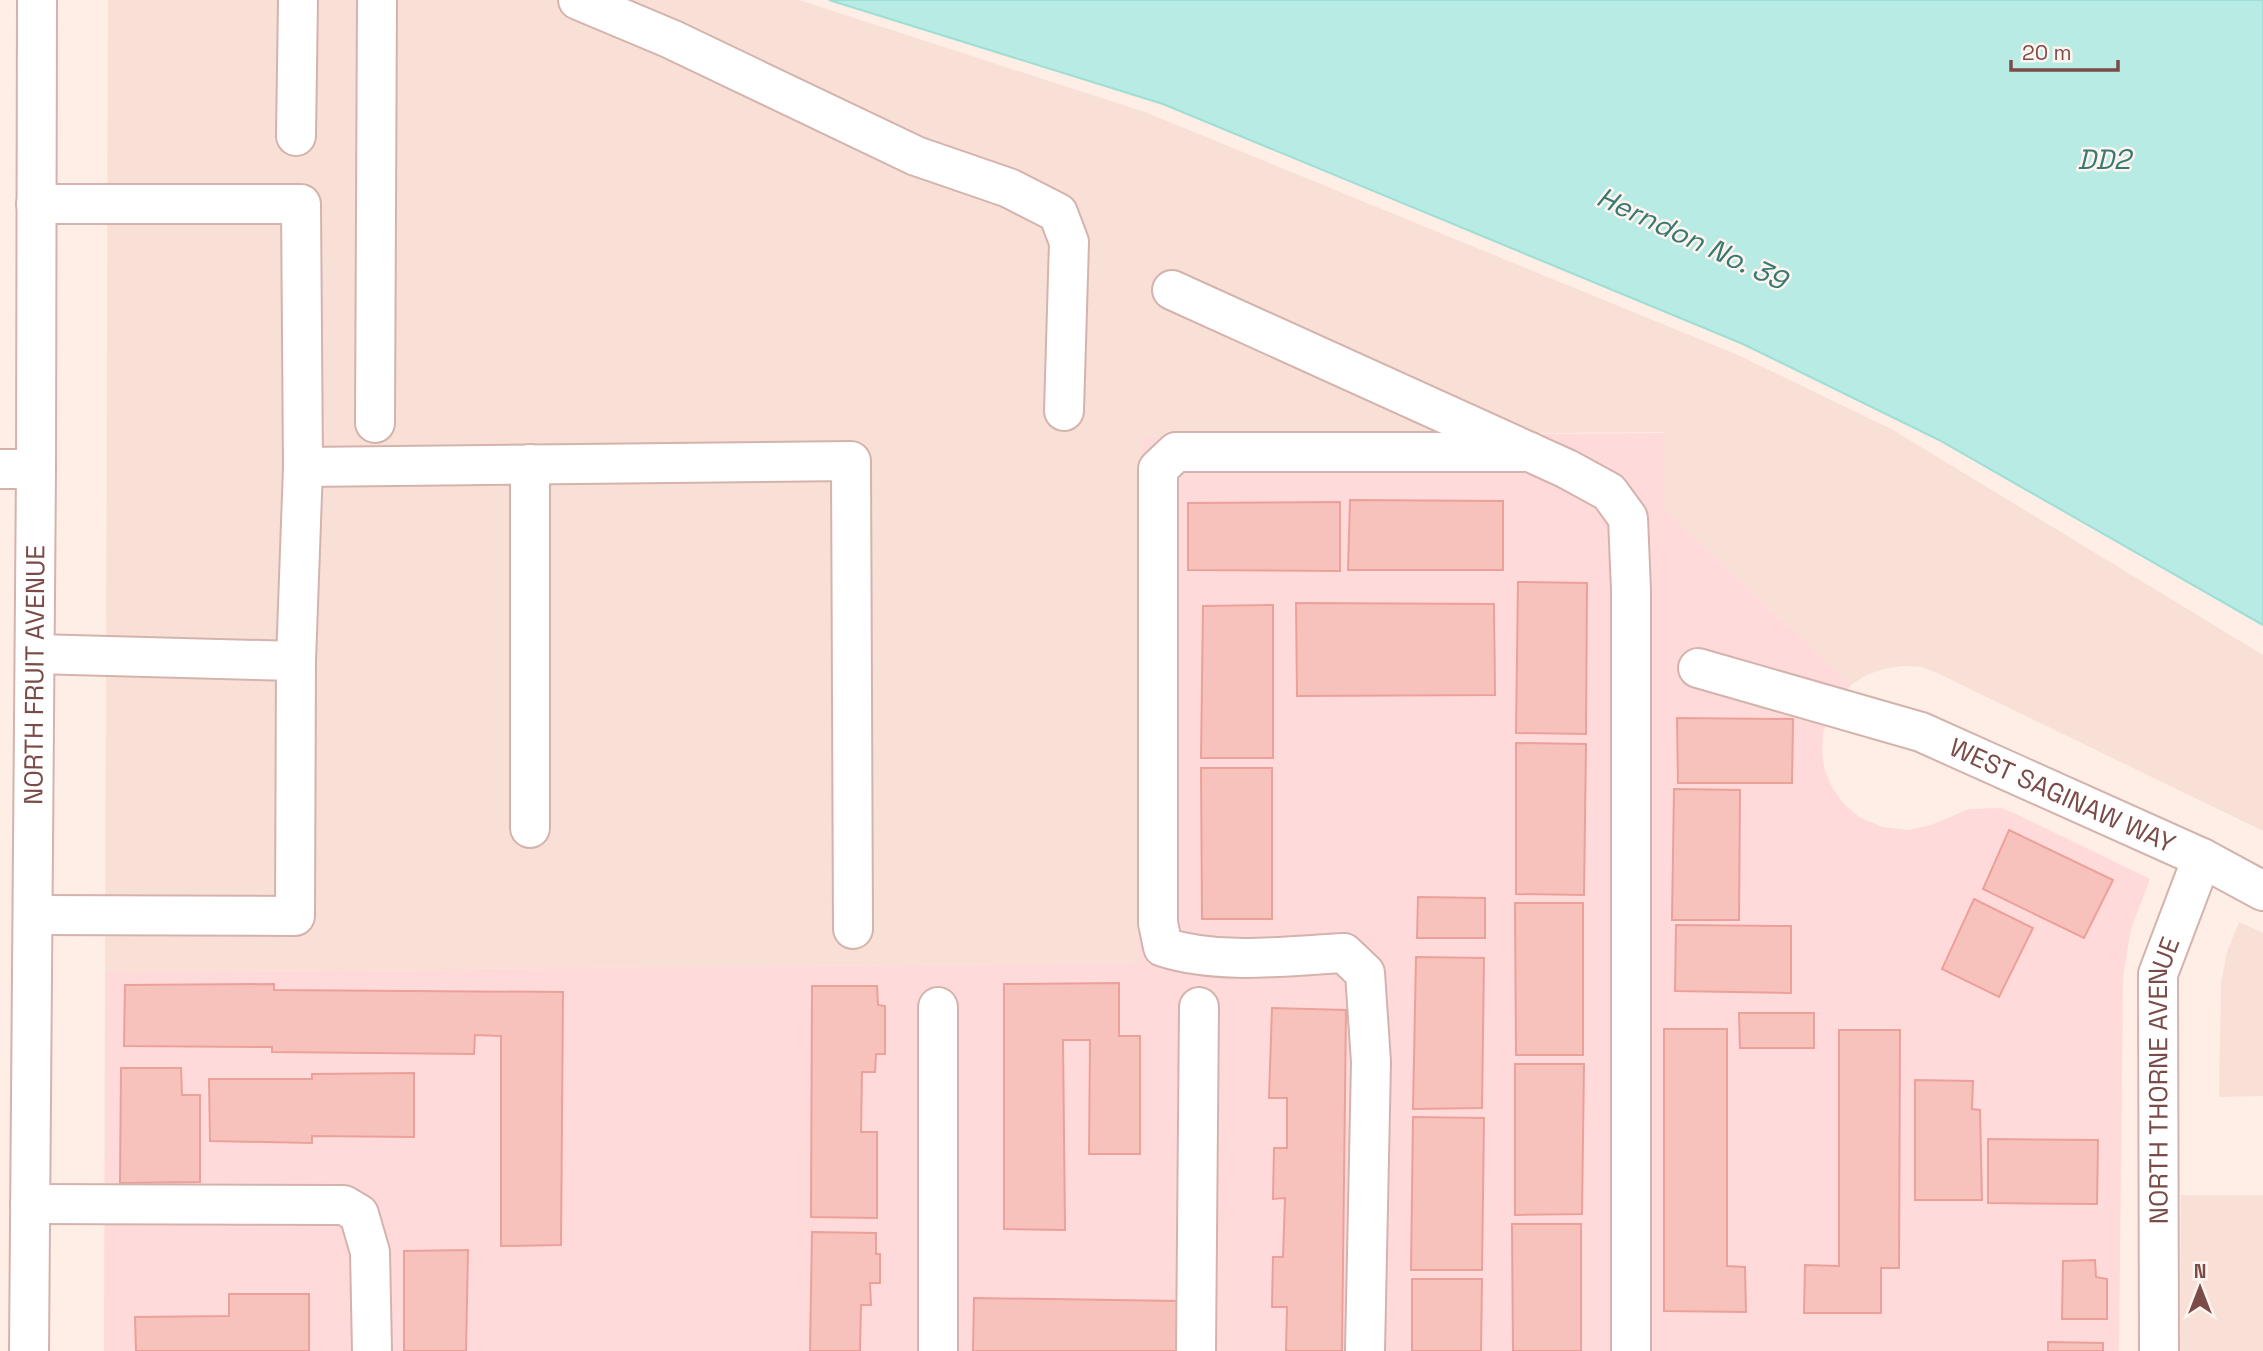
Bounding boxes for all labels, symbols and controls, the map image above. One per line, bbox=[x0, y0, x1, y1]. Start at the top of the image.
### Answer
scale bar bbox=[2011, 28, 2118, 72]
text: 20 m bbox=[2022, 39, 2072, 66]
water label: DD2 bbox=[2077, 141, 2134, 177]
water label: Herndon No. 39 bbox=[1591, 178, 1795, 299]
street label: NORTH FRUIT AVENUE bbox=[16, 545, 52, 805]
street label: WEST SAGINAW WAY bbox=[1944, 730, 2181, 861]
street label: NORTH THORNE AVENUE bbox=[2141, 932, 2187, 1224]
north arrow bbox=[2165, 1253, 2235, 1323]
text: N bbox=[2194, 1259, 2206, 1284]

